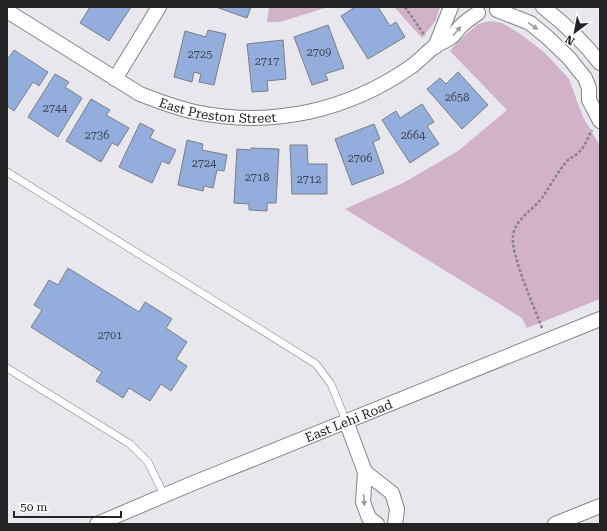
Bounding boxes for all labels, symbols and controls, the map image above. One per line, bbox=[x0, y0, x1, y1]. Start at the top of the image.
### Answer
north arrow bbox=[555, 12, 595, 52]
one-way arrow bbox=[527, 22, 538, 30]
one-way arrow bbox=[452, 26, 461, 35]
text: N bbox=[562, 32, 577, 48]
house number: 2709 bbox=[307, 46, 331, 59]
house number: 2725 bbox=[188, 48, 212, 61]
house number: 2717 bbox=[255, 55, 279, 68]
house number: 2658 bbox=[445, 91, 469, 104]
street label: East Preston Street bbox=[157, 94, 277, 125]
house number: 2744 bbox=[43, 102, 68, 115]
house number: 2736 bbox=[85, 129, 109, 142]
house number: 2664 bbox=[401, 129, 426, 142]
house number: 2706 bbox=[348, 152, 372, 165]
house number: 2724 bbox=[192, 157, 217, 170]
house number: 2718 bbox=[245, 171, 269, 184]
house number: 2712 bbox=[297, 173, 321, 186]
house number: 2701 bbox=[98, 329, 122, 342]
street label: East Lehi Road bbox=[303, 396, 395, 445]
scale bar bbox=[14, 493, 121, 519]
one-way arrow bbox=[361, 494, 368, 506]
text: 50 m bbox=[20, 500, 47, 514]

